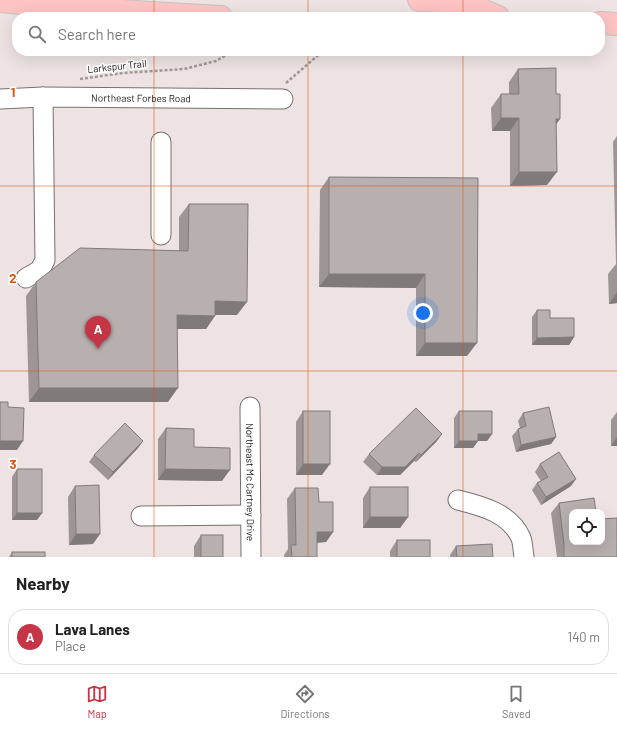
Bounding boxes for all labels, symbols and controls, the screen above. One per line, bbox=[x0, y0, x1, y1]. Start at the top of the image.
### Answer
search box bbox=[12, 12, 605, 56]
icon: search bbox=[26, 23, 48, 45]
text: Search here bbox=[58, 25, 136, 43]
street label: Larkspur Trail bbox=[87, 57, 147, 75]
text: 1 bbox=[11, 84, 15, 100]
street label: Northeast Forbes Road bbox=[91, 91, 191, 104]
text: 2 bbox=[9, 270, 17, 286]
your location bbox=[413, 303, 433, 323]
pin: A bbox=[85, 316, 111, 349]
street label: Northeast Mc Cartney Drive bbox=[244, 423, 257, 541]
text: 3 bbox=[9, 456, 17, 472]
map controls bbox=[569, 509, 605, 545]
button: locate bbox=[569, 509, 605, 545]
text: Nearby bbox=[16, 573, 70, 593]
text: Lava Lanes bbox=[55, 620, 130, 638]
text: A bbox=[26, 629, 34, 645]
text: 140 m bbox=[568, 629, 600, 645]
text: Place bbox=[55, 638, 86, 654]
tab: Map bbox=[86, 683, 108, 720]
tab: Directions bbox=[280, 683, 330, 720]
tab: Saved bbox=[502, 683, 531, 720]

